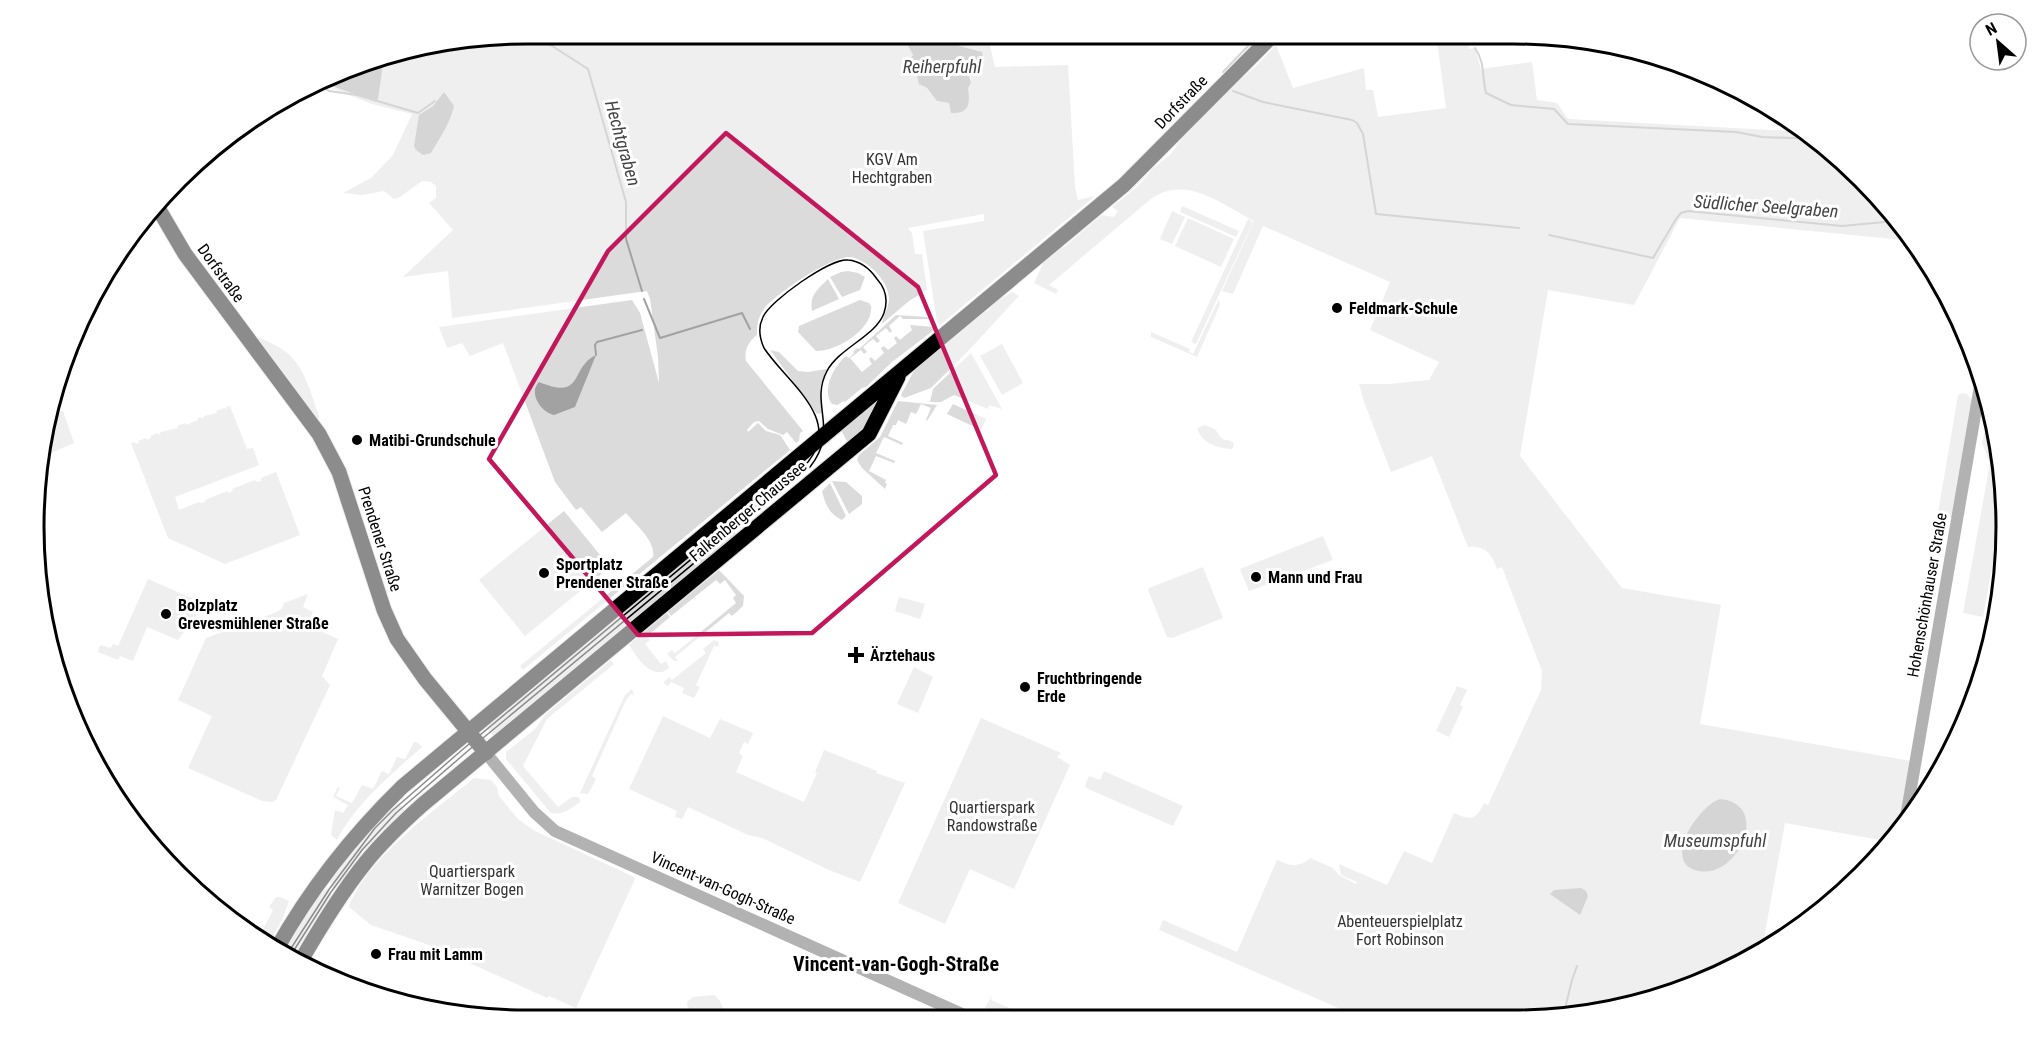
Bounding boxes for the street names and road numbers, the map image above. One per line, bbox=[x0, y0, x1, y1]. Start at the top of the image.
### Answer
street label: Dorfstraße bbox=[1151, 71, 1211, 133]
street label: Dorfstraße bbox=[194, 240, 248, 306]
street label: Falkenberger Chaussee bbox=[686, 457, 810, 565]
street label: Prendener Straße bbox=[354, 484, 406, 594]
street label: Hohenschönhauser Straße bbox=[1903, 511, 1951, 679]
street label: Vincent-van-Gogh-Straße bbox=[648, 848, 798, 928]

